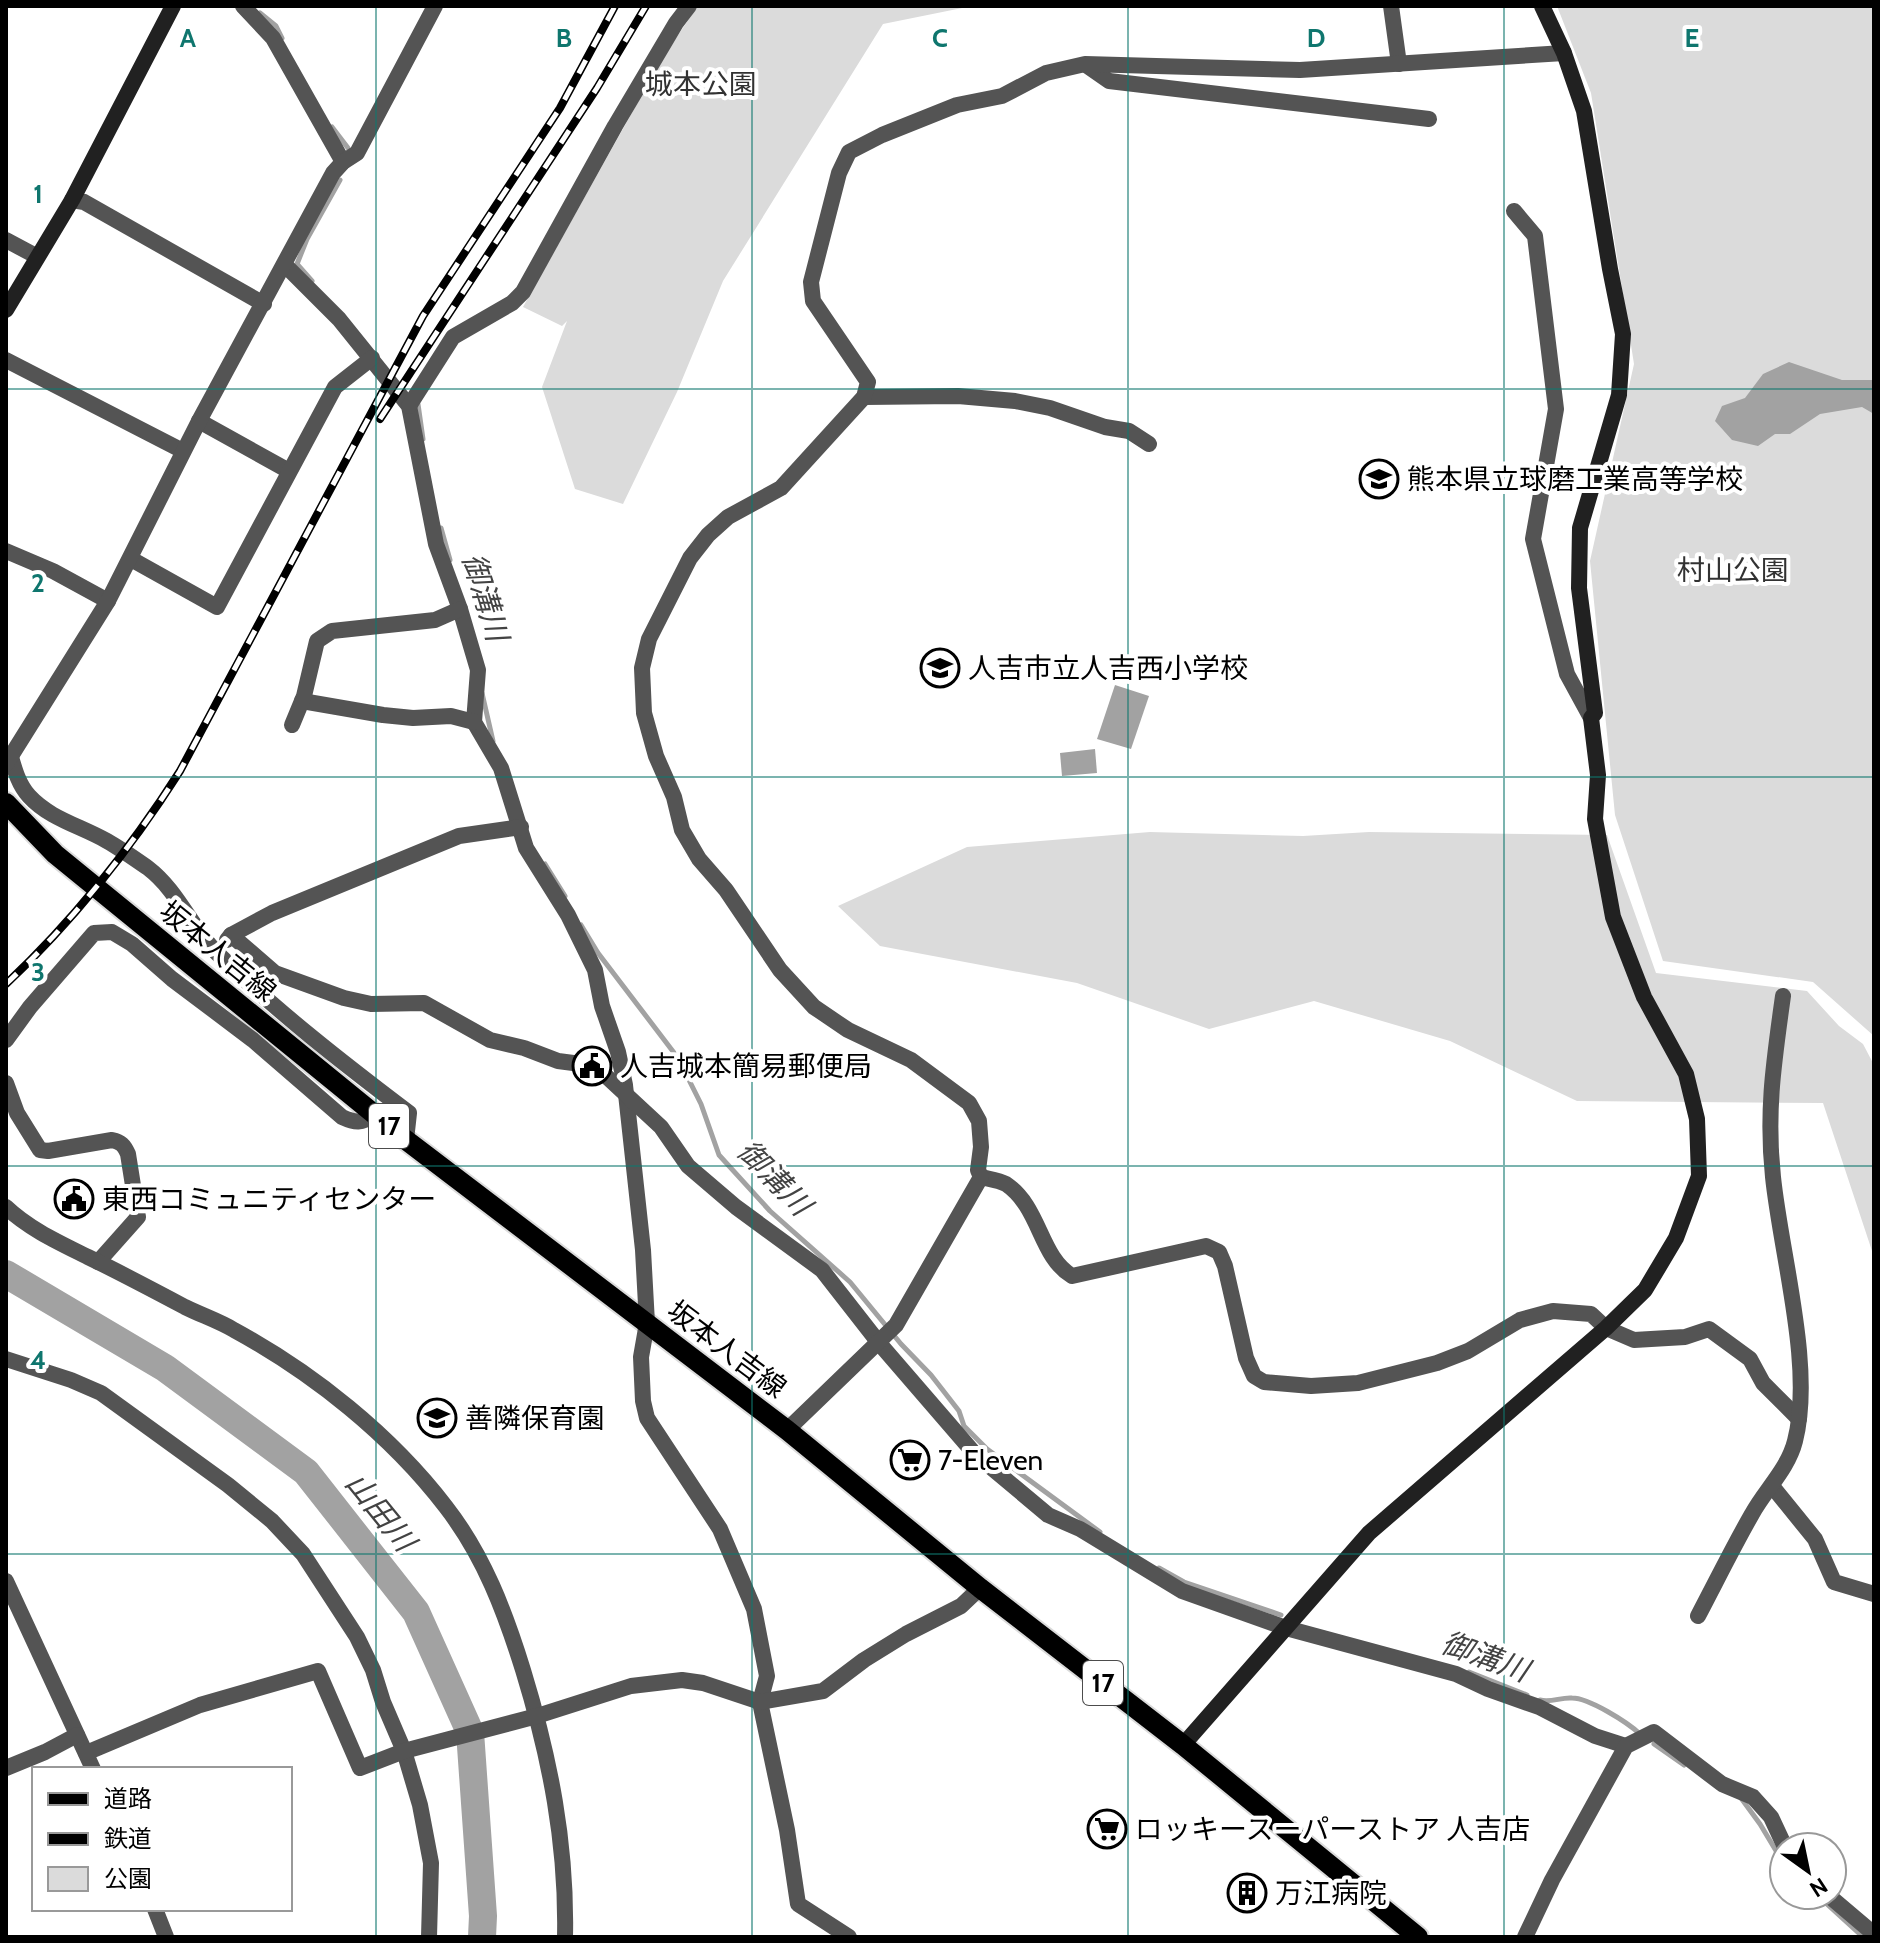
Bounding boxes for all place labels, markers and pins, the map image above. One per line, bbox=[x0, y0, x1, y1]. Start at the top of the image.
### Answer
school or university icon: 熊本県立球磨工業高等学校 bbox=[1358, 458, 1400, 500]
place label: 熊本県立球磨工業高等学校 bbox=[1407, 462, 1743, 496]
school or university icon: 人吉市立人吉西小学校 bbox=[919, 647, 961, 689]
place label: 人吉市立人吉西小学校 bbox=[968, 651, 1248, 685]
public building icon: 人吉城本簡易郵便局 bbox=[571, 1045, 613, 1087]
place label: 人吉城本簡易郵便局 bbox=[620, 1049, 872, 1083]
public building icon: 東西コミュニティセンター bbox=[53, 1178, 95, 1220]
place label: 東西コミュニティセンター bbox=[102, 1182, 436, 1216]
school or university icon: 善隣保育園 bbox=[416, 1397, 458, 1439]
place label: 善隣保育園 bbox=[465, 1401, 605, 1435]
supermarket icon: 7-Eleven bbox=[889, 1439, 931, 1481]
place label: 7-Eleven bbox=[938, 1443, 1043, 1477]
supermarket icon: ロッキースーパーストア 人吉店 bbox=[1086, 1808, 1128, 1850]
place label: ロッキースーパーストア 人吉店 bbox=[1135, 1812, 1530, 1846]
building icon: 万江病院 bbox=[1226, 1872, 1268, 1914]
place label: 万江病院 bbox=[1275, 1876, 1387, 1910]

